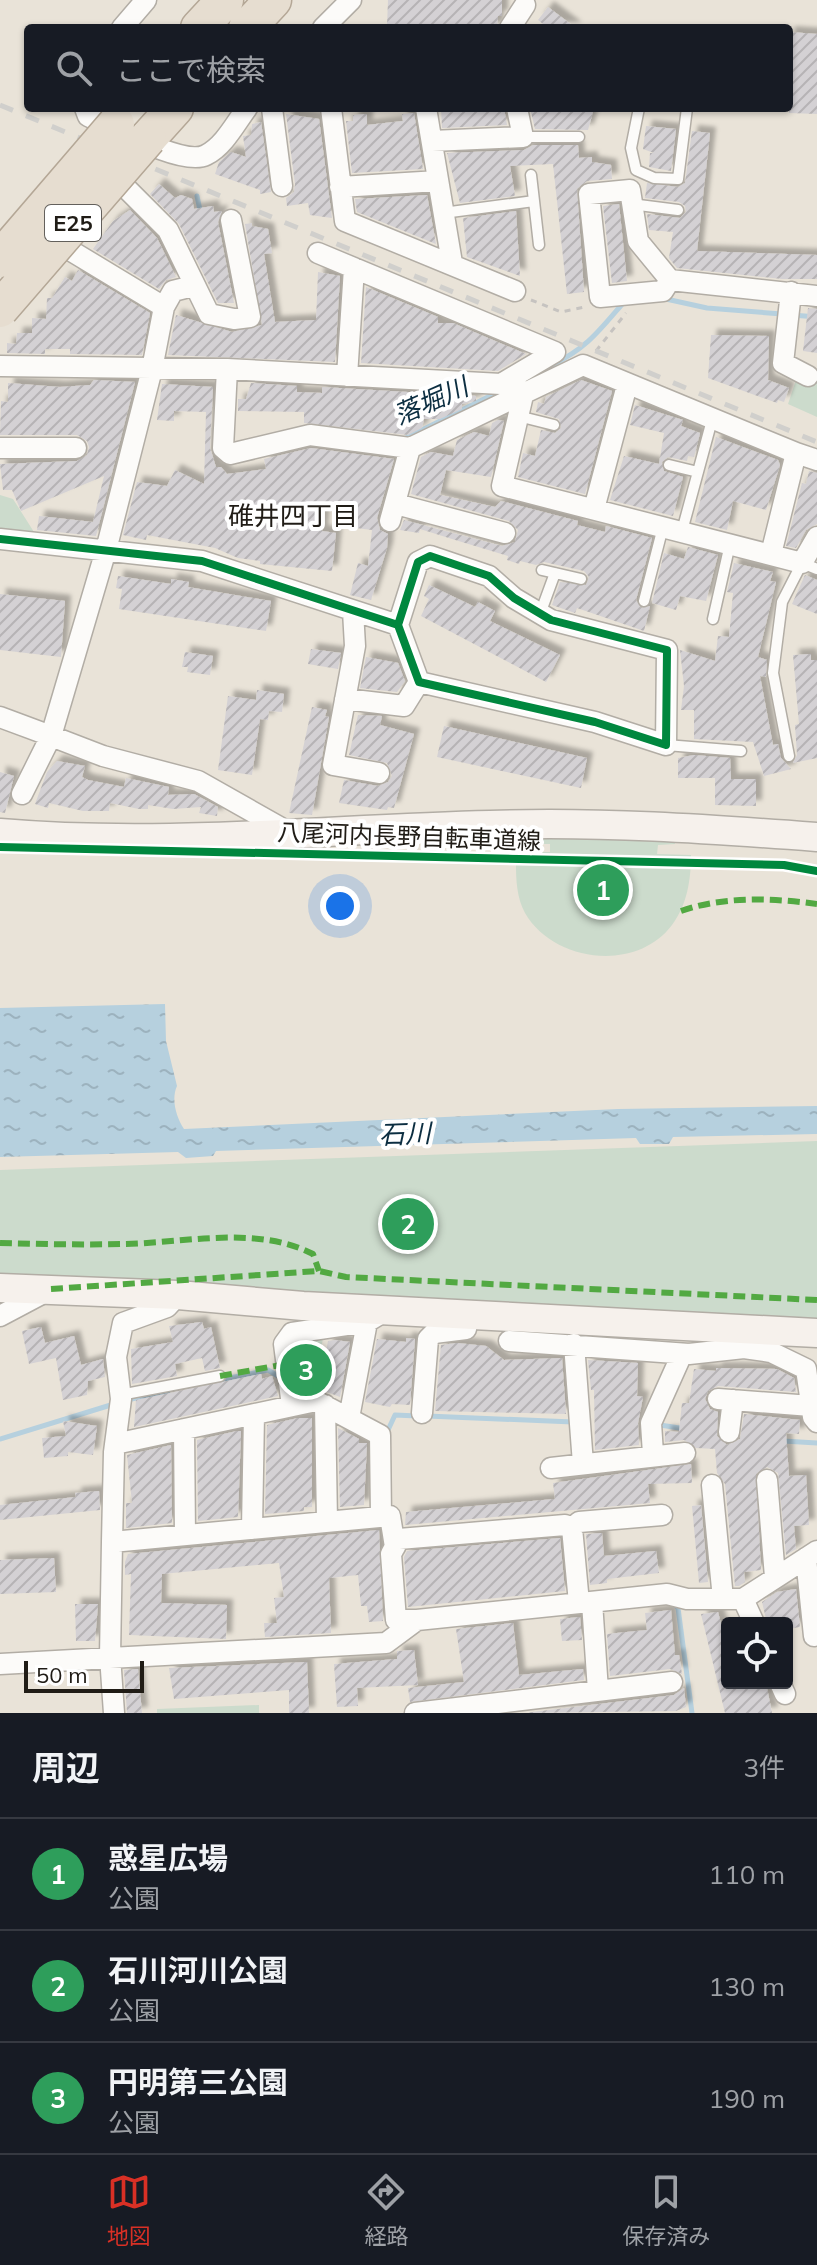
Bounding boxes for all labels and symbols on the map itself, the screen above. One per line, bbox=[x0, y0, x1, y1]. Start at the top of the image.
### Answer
road number: E25 bbox=[45, 205, 101, 241]
water label: 落堀川 bbox=[388, 368, 476, 431]
district label: 碓井四丁目 bbox=[228, 499, 358, 532]
street label: 八尾河内長野自転車道線 bbox=[277, 816, 541, 856]
pin: 1 bbox=[577, 860, 629, 920]
your location bbox=[320, 886, 360, 926]
water label: 石川 bbox=[378, 1116, 435, 1151]
pin: 2 bbox=[382, 1194, 434, 1254]
pin: 3 bbox=[280, 1340, 332, 1400]
scale bar bbox=[24, 1657, 144, 1693]

